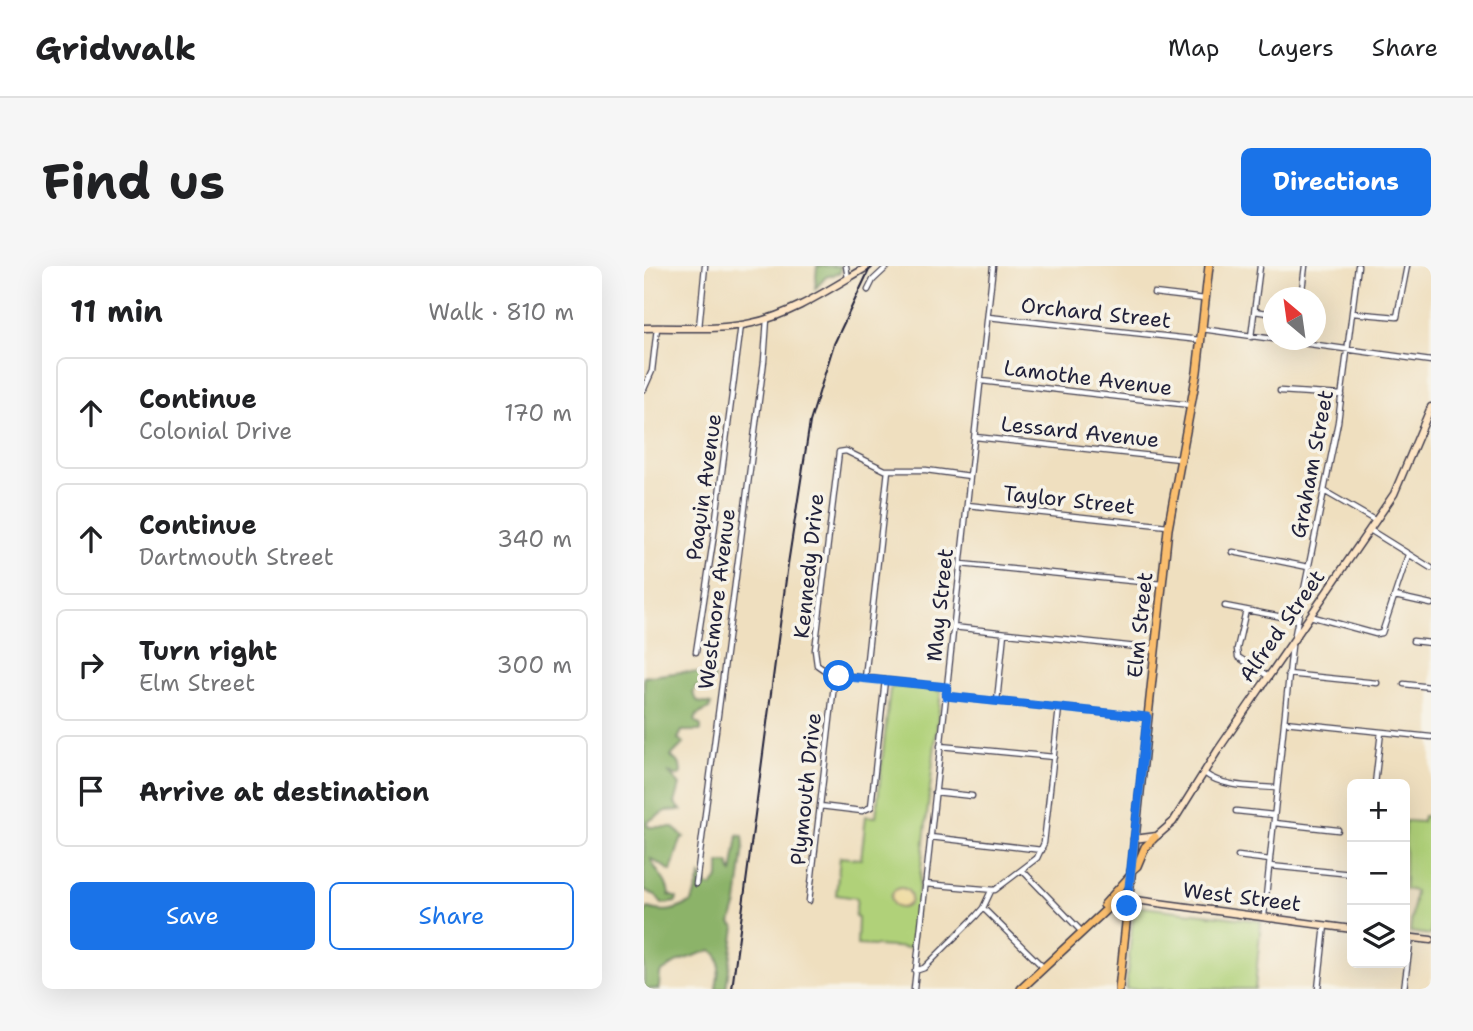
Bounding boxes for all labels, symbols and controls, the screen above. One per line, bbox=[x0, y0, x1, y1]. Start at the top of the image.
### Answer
text: Gridwalk bbox=[35, 26, 196, 71]
text: Map bbox=[1168, 32, 1219, 64]
text: Layers bbox=[1257, 32, 1334, 64]
text: Share bbox=[1372, 32, 1438, 64]
button: Directions bbox=[1241, 148, 1431, 216]
text: Find us bbox=[42, 149, 225, 215]
north arrow bbox=[1263, 287, 1326, 350]
text: 11 min bbox=[70, 291, 163, 332]
street label: Orchard Street bbox=[1020, 291, 1172, 335]
text: Walk · 810 m bbox=[428, 297, 574, 327]
street label: Lamothe Avenue bbox=[1002, 354, 1174, 402]
text: Continue bbox=[139, 381, 257, 416]
street label: Graham Street bbox=[1284, 388, 1340, 540]
icon: ahead bbox=[72, 394, 110, 432]
text: 170 m bbox=[504, 398, 572, 428]
street label: Lessard Avenue bbox=[999, 410, 1161, 454]
street label: Paquin Avenue bbox=[680, 412, 728, 562]
text: Colonial Drive bbox=[139, 416, 292, 446]
street label: Taylor Street bbox=[1002, 479, 1136, 521]
street label: Kennedy Drive bbox=[787, 492, 831, 640]
text: Continue bbox=[139, 507, 257, 542]
street label: Westmore Avenue bbox=[692, 507, 742, 691]
icon: ahead bbox=[72, 520, 110, 558]
text: 340 m bbox=[497, 524, 572, 554]
text: Dartmouth Street bbox=[139, 542, 334, 572]
street label: May Street bbox=[920, 547, 960, 663]
street label: Alfred Street bbox=[1233, 564, 1331, 688]
street label: Elm Street bbox=[1121, 571, 1159, 679]
text: Turn right bbox=[139, 633, 277, 668]
icon: right bbox=[72, 646, 110, 684]
text: 300 m bbox=[497, 650, 572, 680]
route start bbox=[823, 660, 854, 691]
text: Elm Street bbox=[139, 668, 255, 698]
street label: Plymouth Drive bbox=[784, 711, 828, 867]
icon: arrive bbox=[72, 772, 110, 810]
text: Arrive at destination bbox=[139, 774, 429, 809]
map controls bbox=[1347, 779, 1410, 968]
button: + bbox=[1347, 779, 1410, 842]
button: − bbox=[1347, 842, 1410, 905]
street label: West Street bbox=[1181, 876, 1303, 918]
button: Save bbox=[70, 882, 315, 950]
button: Share bbox=[329, 882, 574, 950]
route end bbox=[1111, 890, 1142, 921]
button: layers bbox=[1347, 905, 1410, 968]

